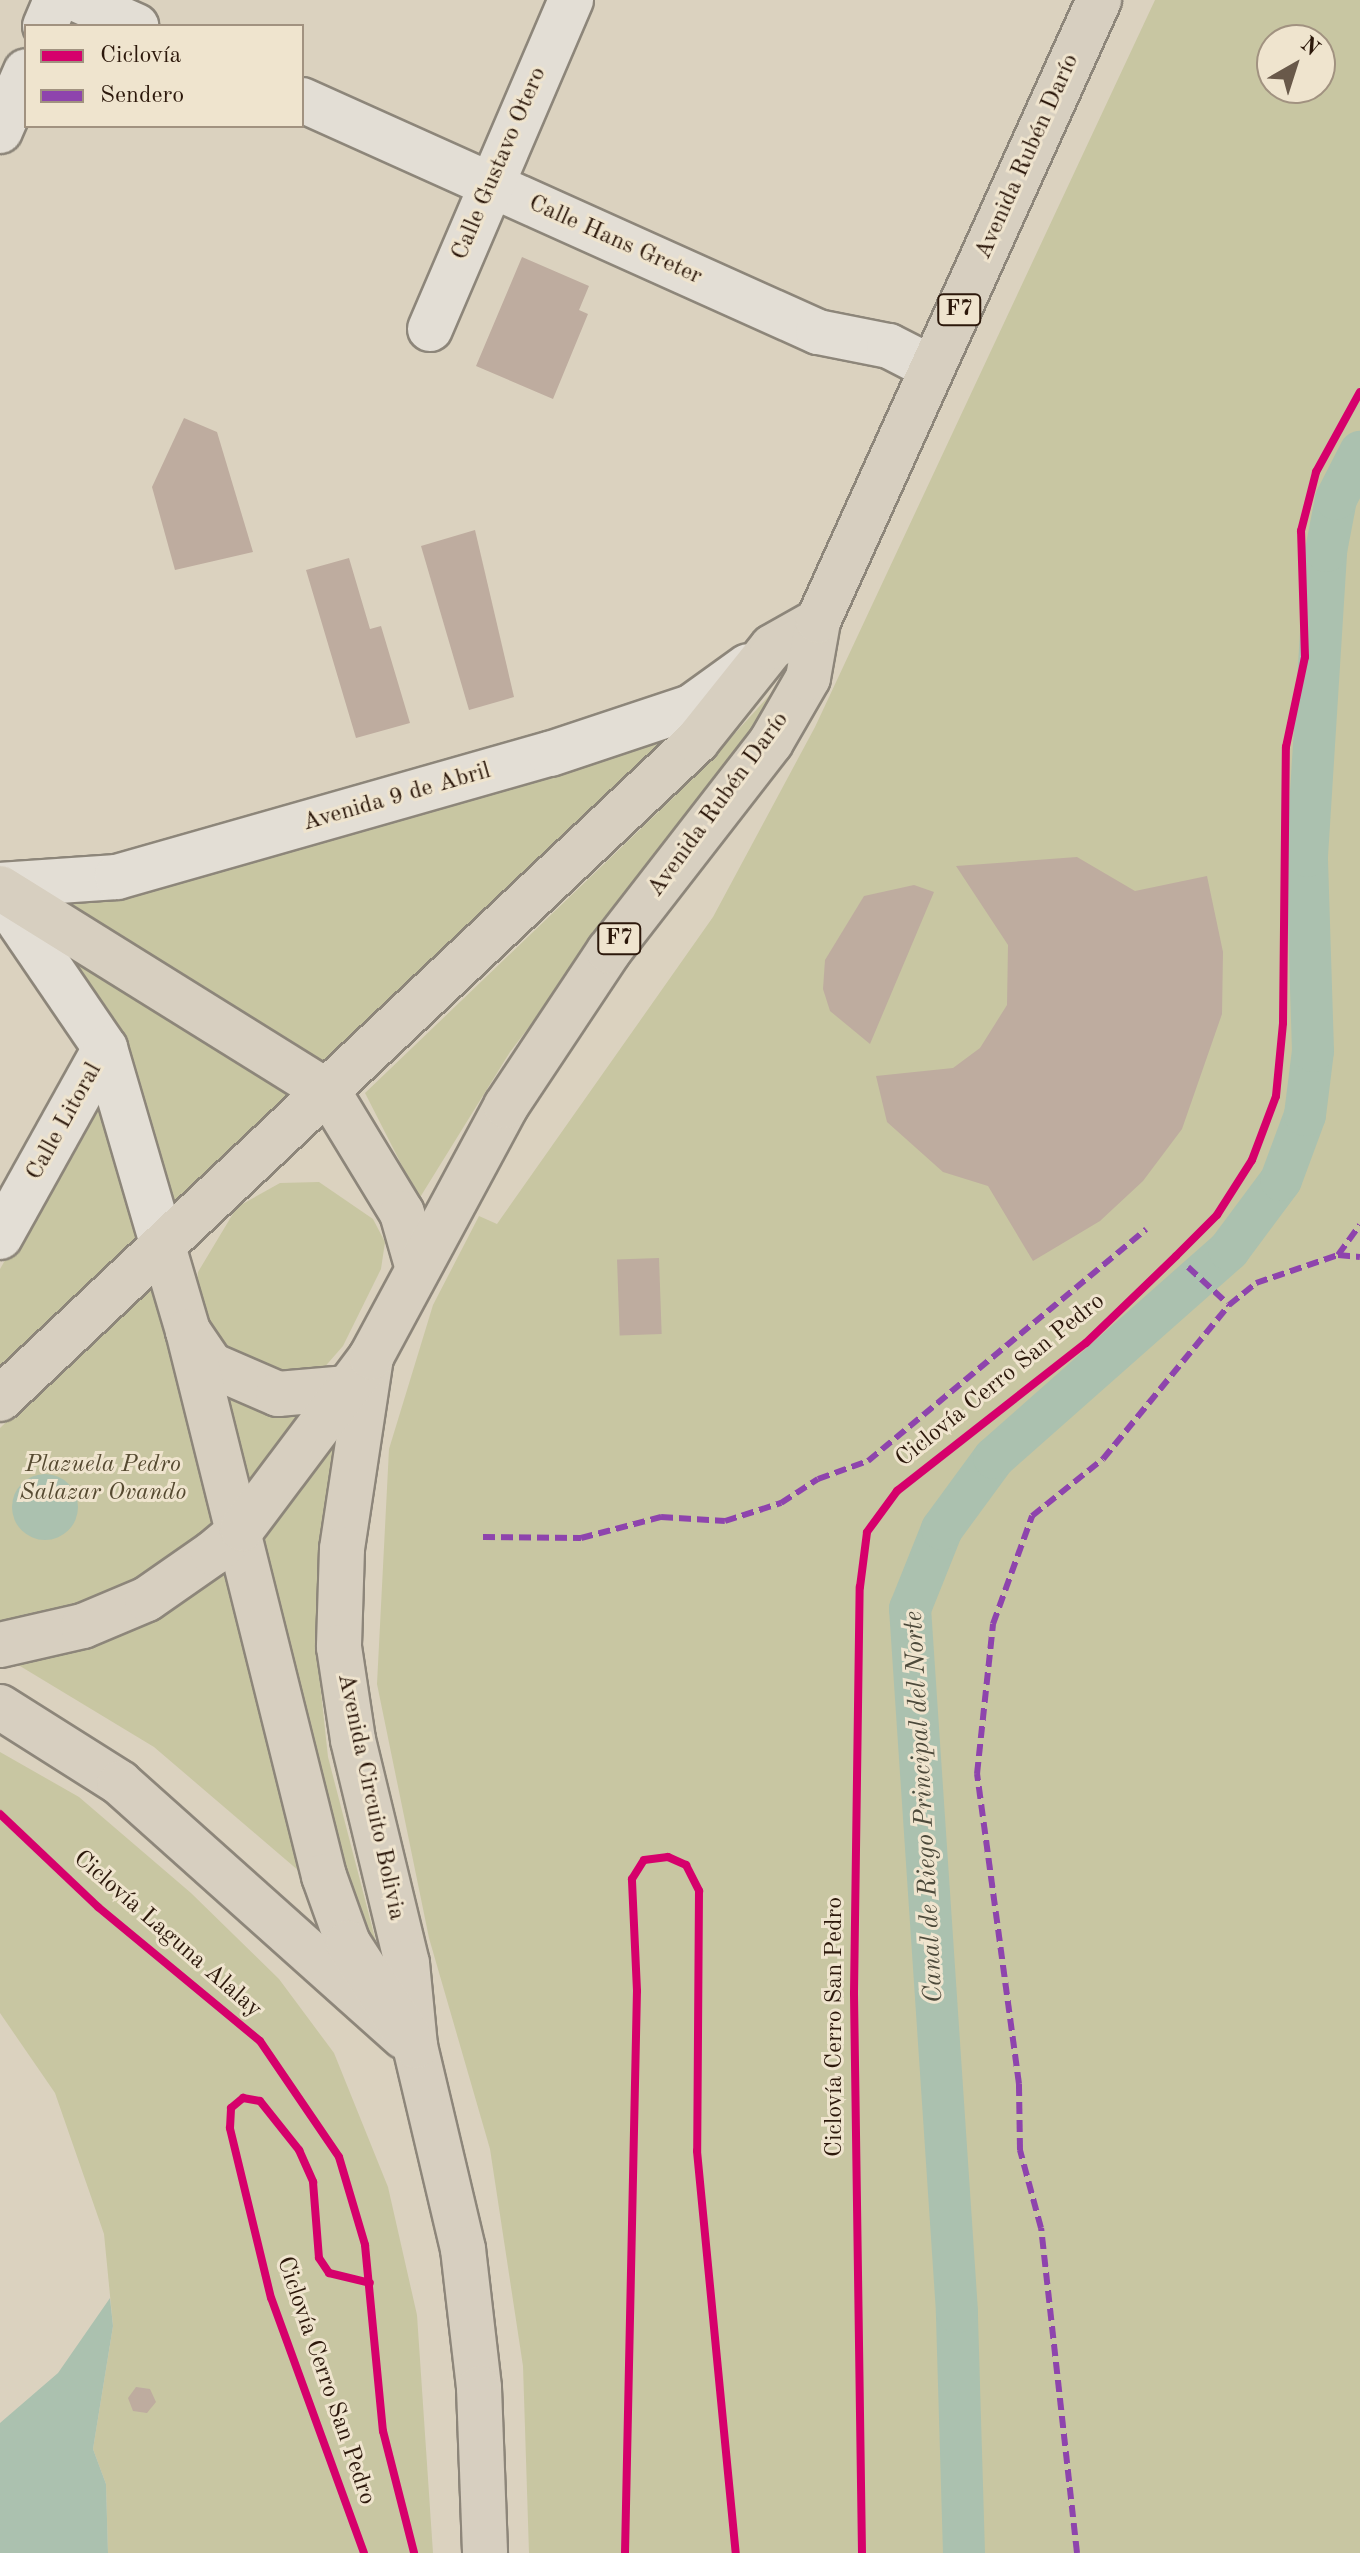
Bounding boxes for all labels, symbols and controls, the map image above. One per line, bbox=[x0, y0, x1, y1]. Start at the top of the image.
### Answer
legend bbox=[24, 24, 304, 128]
north arrow bbox=[1256, 24, 1336, 104]
text: N bbox=[1296, 33, 1323, 61]
text: Ciclovía bbox=[100, 44, 181, 68]
street label: Avenida Rubén Darío bbox=[970, 50, 1086, 264]
street label: Calle Gustavo Otero bbox=[446, 63, 554, 265]
text: Sendero bbox=[100, 84, 184, 108]
street label: Calle Hans Greter bbox=[524, 190, 706, 292]
road number: F7 bbox=[937, 292, 981, 328]
street label: Avenida Rubén Darío bbox=[642, 707, 796, 903]
street label: Avenida 9 de Abril bbox=[300, 757, 494, 839]
road number: F7 bbox=[597, 921, 641, 957]
street label: Calle Litoral bbox=[21, 1058, 109, 1186]
street label: Ciclovía Cerro San Pedro bbox=[891, 1288, 1111, 1474]
park label: Plazuela Pedro Salazar Ovando bbox=[20, 1452, 186, 1508]
water label: Canal de Riego Principal del Norte bbox=[899, 1610, 951, 2004]
street label: Avenida Circuito Bolivia bbox=[330, 1671, 410, 1923]
street label: Ciclovía Laguna Alalay bbox=[67, 1845, 267, 2025]
street label: Ciclovía Cerro San Pedro bbox=[822, 1897, 850, 2157]
street label: Ciclovía Cerro San Pedro bbox=[269, 2253, 381, 2509]

